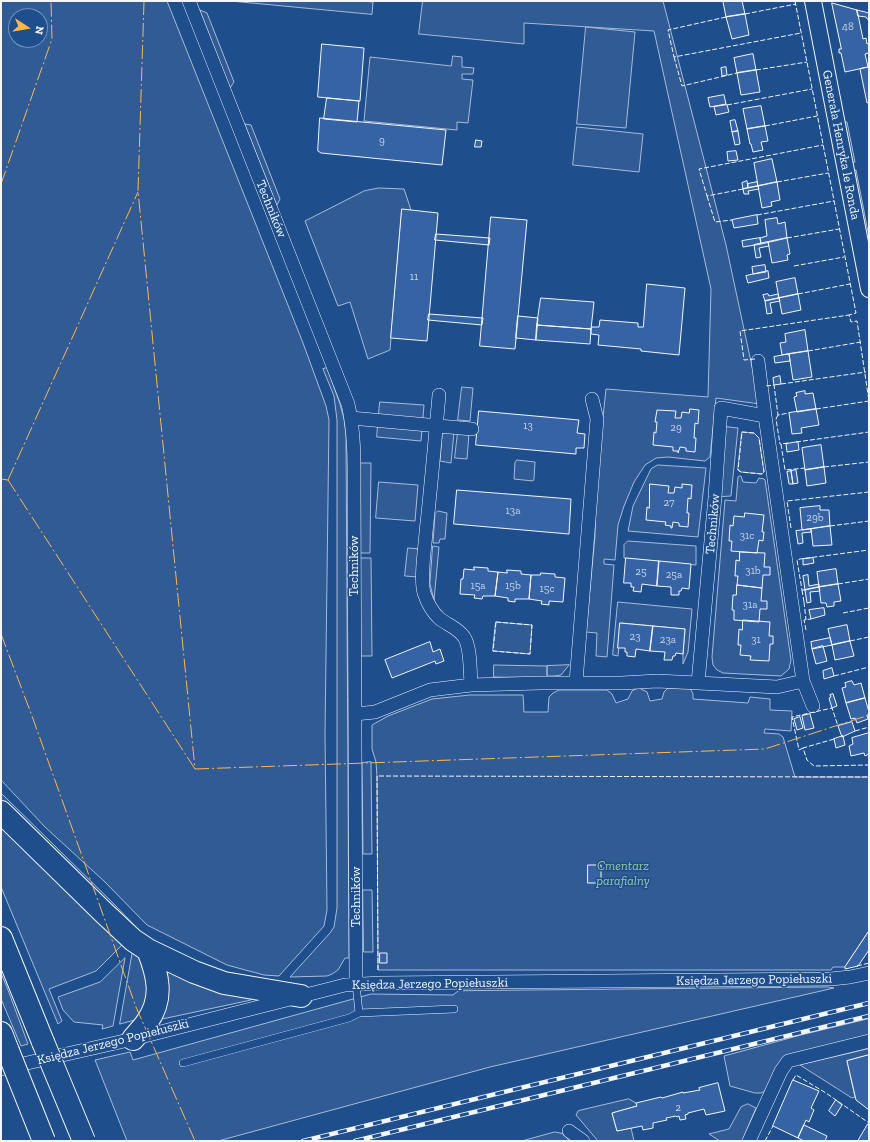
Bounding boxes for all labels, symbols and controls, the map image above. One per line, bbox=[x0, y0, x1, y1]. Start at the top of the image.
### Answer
north arrow bbox=[8, 8, 48, 48]
house number: 48 bbox=[842, 20, 854, 34]
text: N bbox=[32, 25, 46, 36]
street label: Generała Henryka le Ronda bbox=[819, 69, 863, 221]
house number: 9 bbox=[379, 134, 385, 148]
street label: Techników bbox=[252, 178, 290, 240]
house number: 11 bbox=[410, 270, 418, 284]
house number: 13 bbox=[523, 419, 533, 433]
house number: 29 bbox=[670, 421, 682, 435]
street label: Techników bbox=[703, 493, 723, 555]
house number: 27 bbox=[664, 496, 674, 510]
house number: 13a bbox=[506, 504, 520, 518]
house number: 29b bbox=[806, 511, 824, 525]
house number: 31c bbox=[740, 529, 754, 543]
street label: Techników bbox=[346, 536, 362, 596]
house number: 31b bbox=[745, 564, 761, 578]
house number: 25 bbox=[635, 565, 647, 579]
house number: 25a bbox=[666, 568, 682, 582]
house number: 15a bbox=[470, 579, 486, 593]
house number: 15b bbox=[505, 579, 521, 593]
house number: 15c bbox=[540, 582, 554, 596]
house number: 31a bbox=[743, 598, 757, 612]
house number: 23 bbox=[629, 630, 641, 644]
house number: 23a bbox=[660, 633, 676, 647]
house number: 31 bbox=[751, 633, 761, 647]
park label: Cmentarz parafialny bbox=[596, 858, 650, 889]
street label: Techników bbox=[348, 867, 364, 927]
street label: Księdza Jerzego Popiełuszki bbox=[676, 971, 832, 989]
street label: Księdza Jerzego Popiełuszki bbox=[352, 975, 508, 993]
street label: Księdza Jerzego Popiełuszki bbox=[35, 1016, 191, 1068]
house number: 2 bbox=[675, 1101, 681, 1115]

